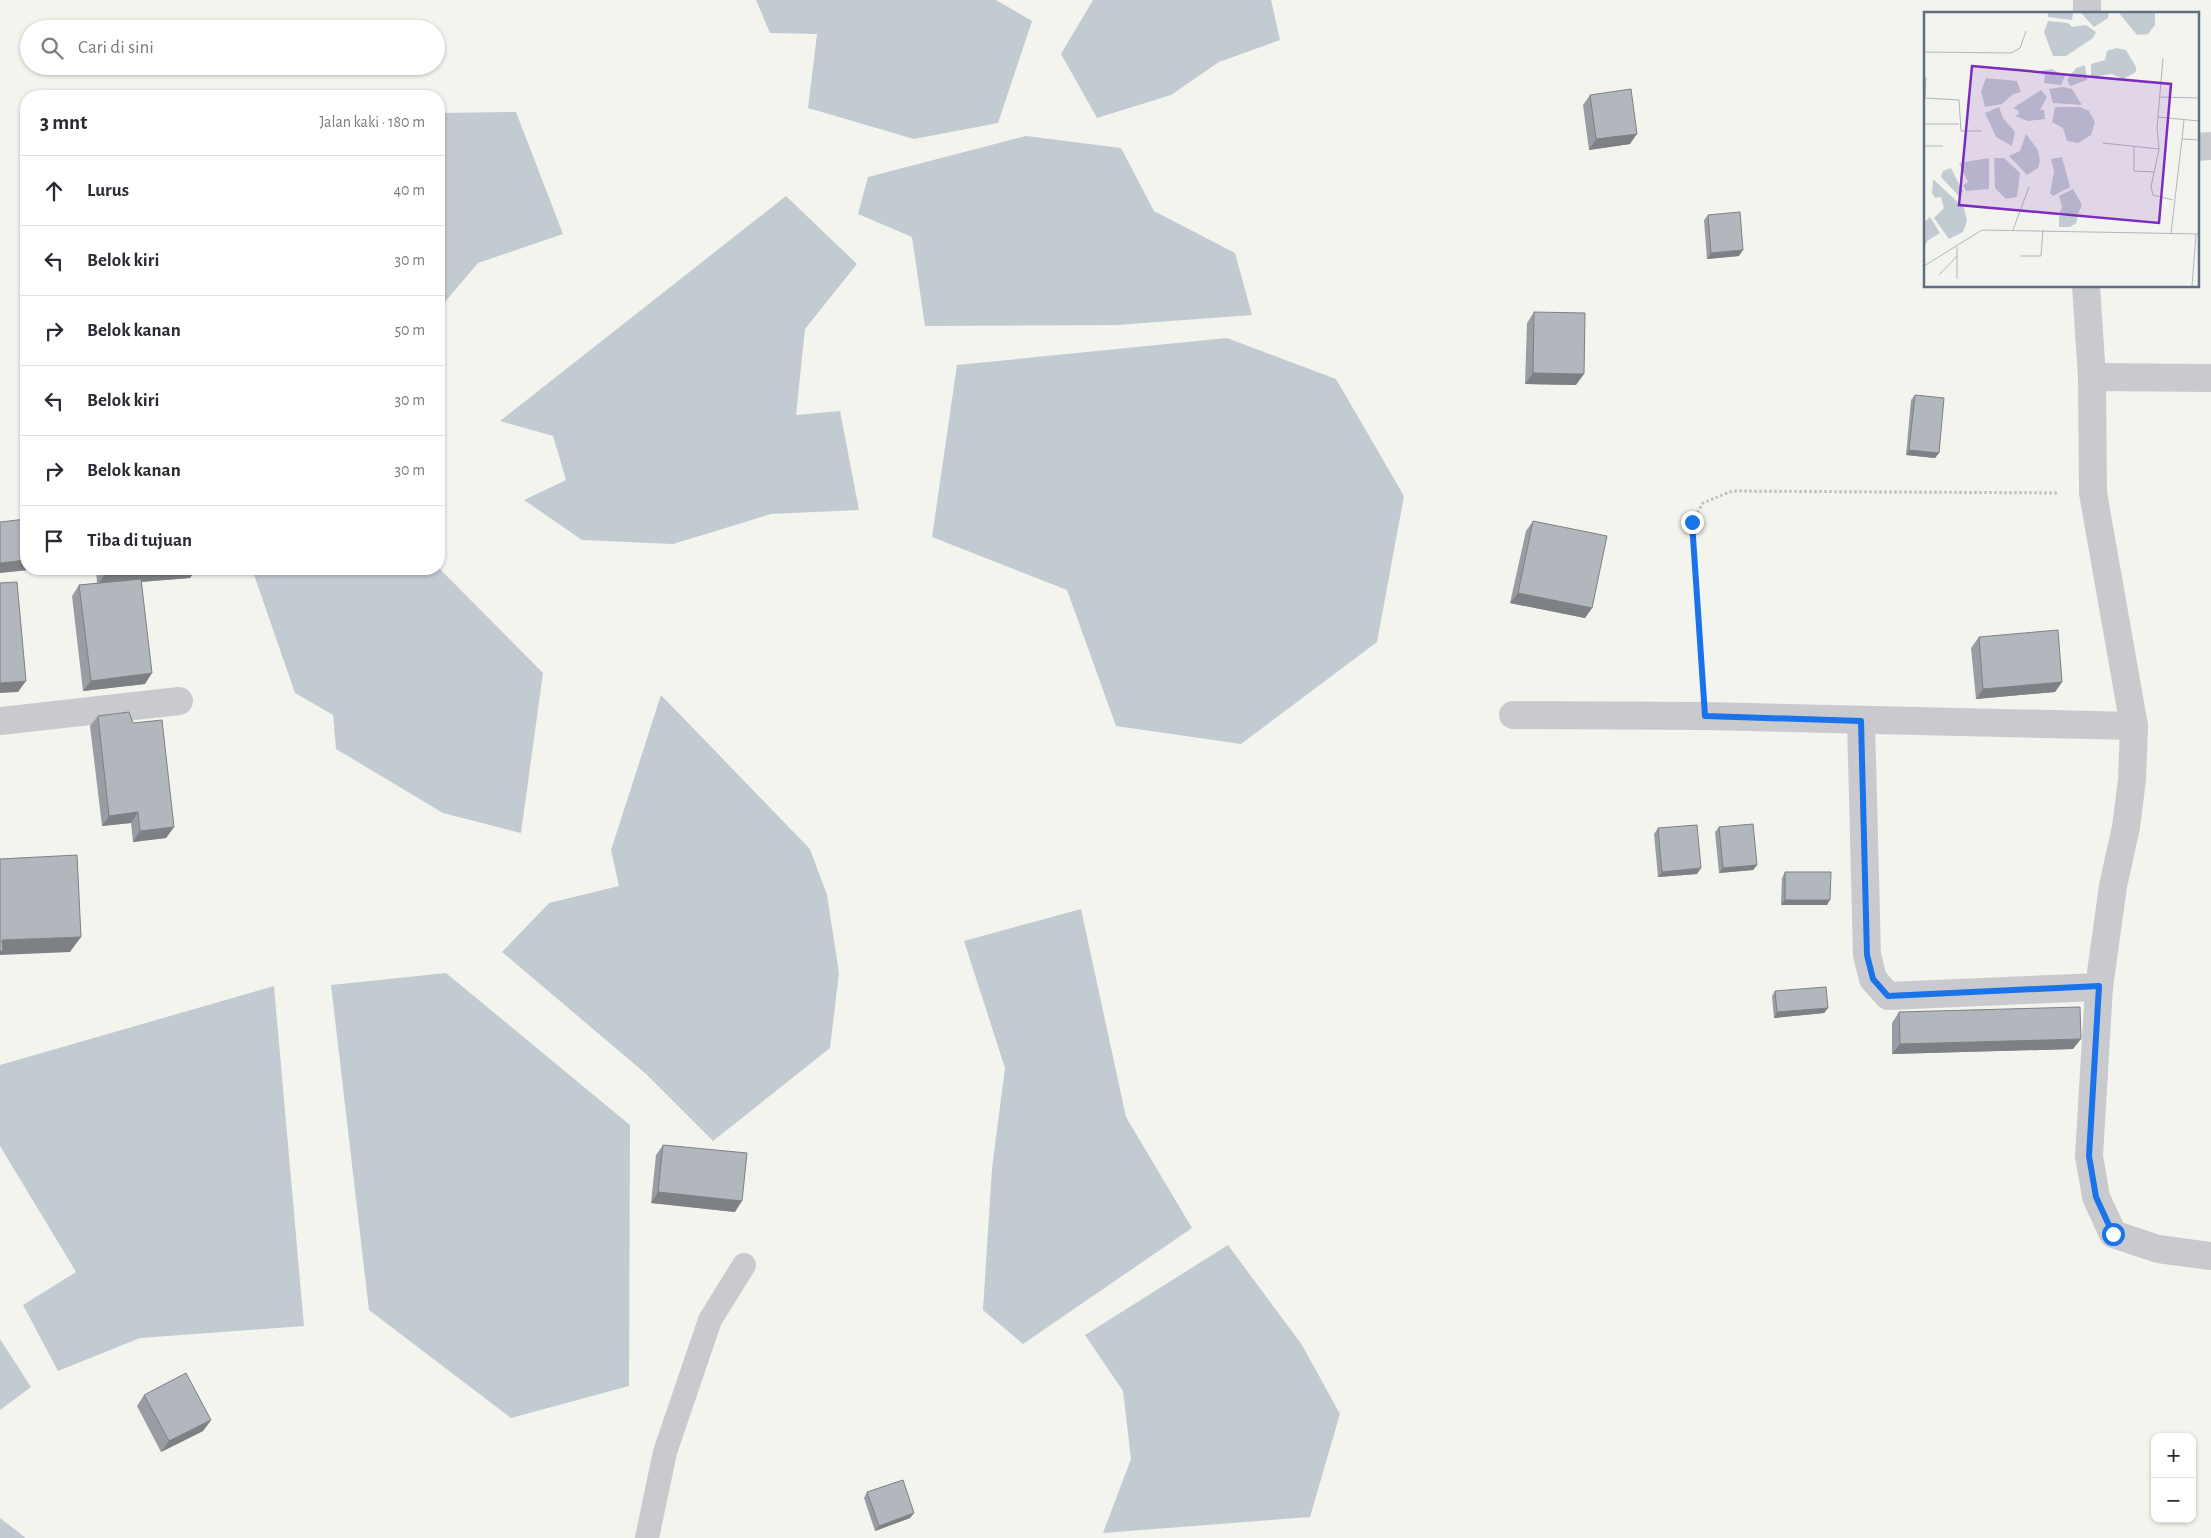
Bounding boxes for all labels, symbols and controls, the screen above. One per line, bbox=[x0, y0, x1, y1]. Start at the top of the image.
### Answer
inset map bbox=[1924, 12, 2198, 288]
search box bbox=[20, 20, 445, 75]
icon: search bbox=[38, 34, 66, 62]
text: Cari di sini bbox=[78, 38, 154, 57]
text: 3 mnt bbox=[40, 112, 87, 133]
text: Jalan kaki · 180 m bbox=[319, 114, 425, 130]
icon: ahead bbox=[40, 177, 68, 205]
text: Lurus bbox=[87, 181, 129, 200]
text: 40 m bbox=[393, 182, 425, 198]
icon: left bbox=[40, 247, 68, 275]
text: Belok kiri bbox=[87, 251, 159, 270]
text: 30 m bbox=[395, 252, 425, 268]
icon: right bbox=[40, 317, 68, 345]
text: Belok kanan bbox=[87, 321, 181, 340]
text: 50 m bbox=[394, 322, 425, 338]
icon: left bbox=[40, 387, 68, 415]
text: Belok kiri bbox=[87, 391, 159, 410]
text: 30 m bbox=[395, 392, 425, 408]
icon: right bbox=[40, 457, 68, 485]
text: Belok kanan bbox=[87, 461, 181, 480]
text: 30 m bbox=[395, 462, 425, 478]
route end bbox=[1681, 511, 1704, 534]
icon: arrive bbox=[40, 527, 68, 555]
text: Tiba di tujuan bbox=[87, 531, 192, 550]
route start bbox=[2102, 1223, 2125, 1246]
map controls bbox=[2151, 1433, 2196, 1523]
button: + bbox=[2151, 1433, 2196, 1478]
button: − bbox=[2151, 1478, 2196, 1523]

